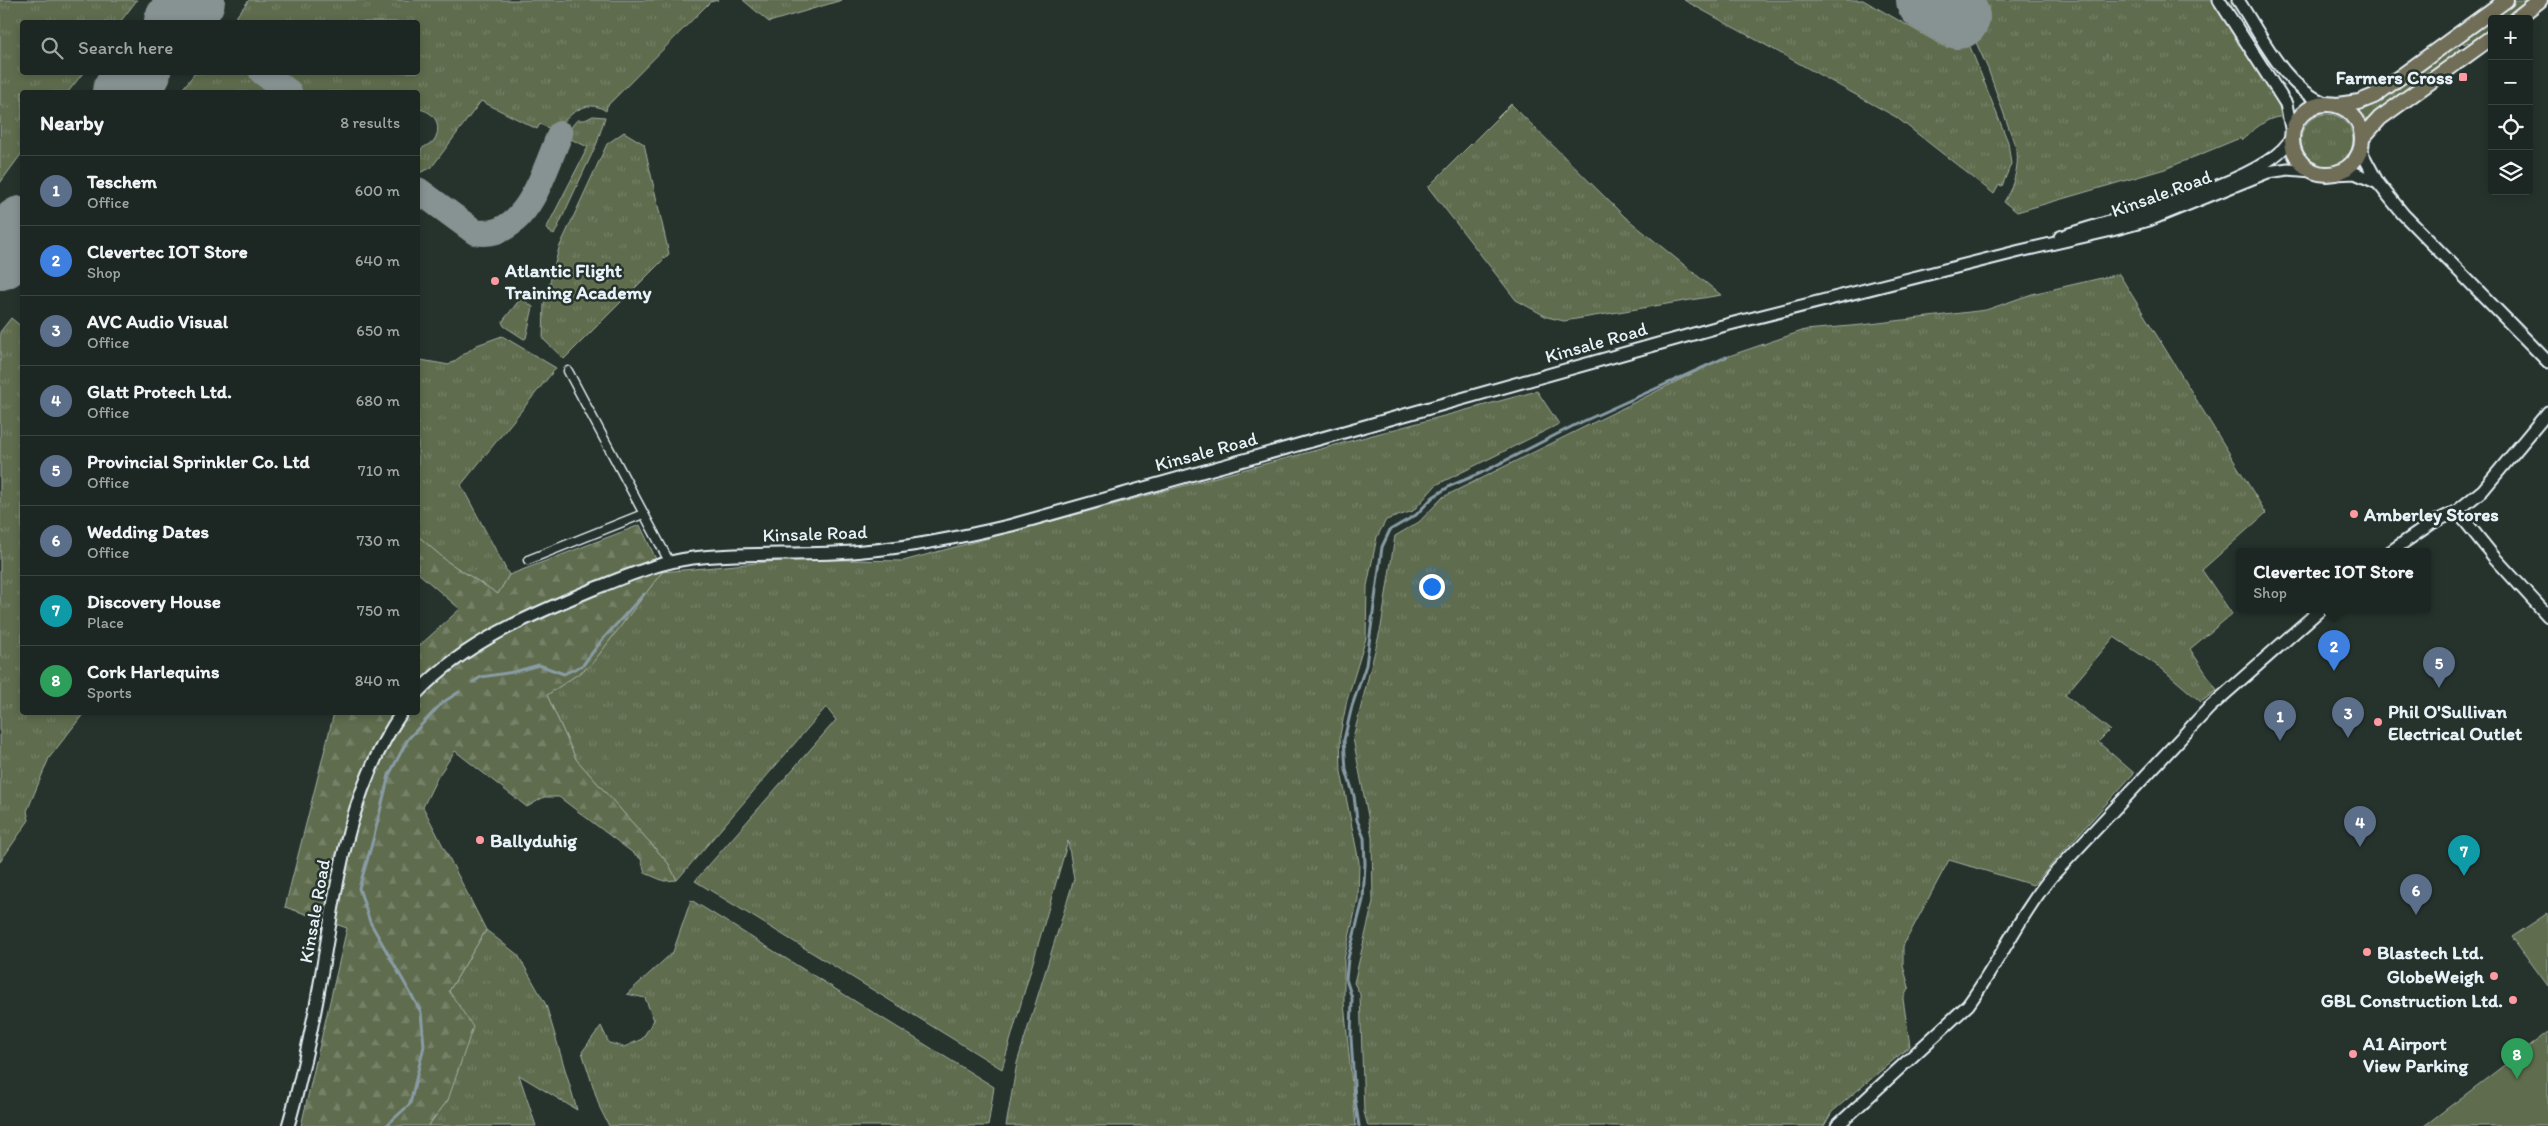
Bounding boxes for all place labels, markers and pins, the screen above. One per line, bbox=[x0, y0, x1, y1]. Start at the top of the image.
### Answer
place label: Farmers Cross bbox=[2336, 66, 2454, 89]
marker: Farmers Cross bbox=[2457, 71, 2469, 83]
place label: Atlantic Flight Training Academy bbox=[504, 259, 651, 304]
marker: Atlantic Flight Training Academy bbox=[489, 275, 501, 287]
place label: Amberley Stores bbox=[2363, 503, 2499, 526]
marker: Amberley Stores bbox=[2348, 508, 2360, 520]
pin: 2 bbox=[2318, 630, 2350, 671]
pin: 5 bbox=[2423, 647, 2455, 688]
pin: 3 bbox=[2332, 697, 2364, 738]
pin: 1 bbox=[2264, 700, 2296, 741]
place label: Phil O'Sullivan Electrical Outlet bbox=[2388, 700, 2522, 745]
marker: Phil O'Sullivan Electrical Outlet bbox=[2372, 716, 2384, 728]
pin: 4 bbox=[2344, 806, 2376, 847]
place label: Ballyduhig bbox=[490, 829, 578, 852]
marker: Ballyduhig bbox=[474, 834, 486, 846]
pin: 7 bbox=[2448, 835, 2480, 876]
pin: 6 bbox=[2400, 874, 2432, 915]
place label: Blastech Ltd. bbox=[2377, 941, 2484, 964]
marker: Blastech Ltd. bbox=[2361, 946, 2373, 958]
place label: GlobeWeigh bbox=[2387, 965, 2485, 988]
marker: GlobeWeigh bbox=[2488, 970, 2500, 982]
place label: GBL Construction Ltd. bbox=[2321, 989, 2503, 1012]
marker: GBL Construction Ltd. bbox=[2507, 994, 2519, 1006]
place label: A1 Airport View Parking bbox=[2362, 1032, 2469, 1077]
pin: 8 bbox=[2501, 1038, 2533, 1079]
marker: A1 Airport View Parking bbox=[2347, 1048, 2359, 1060]

